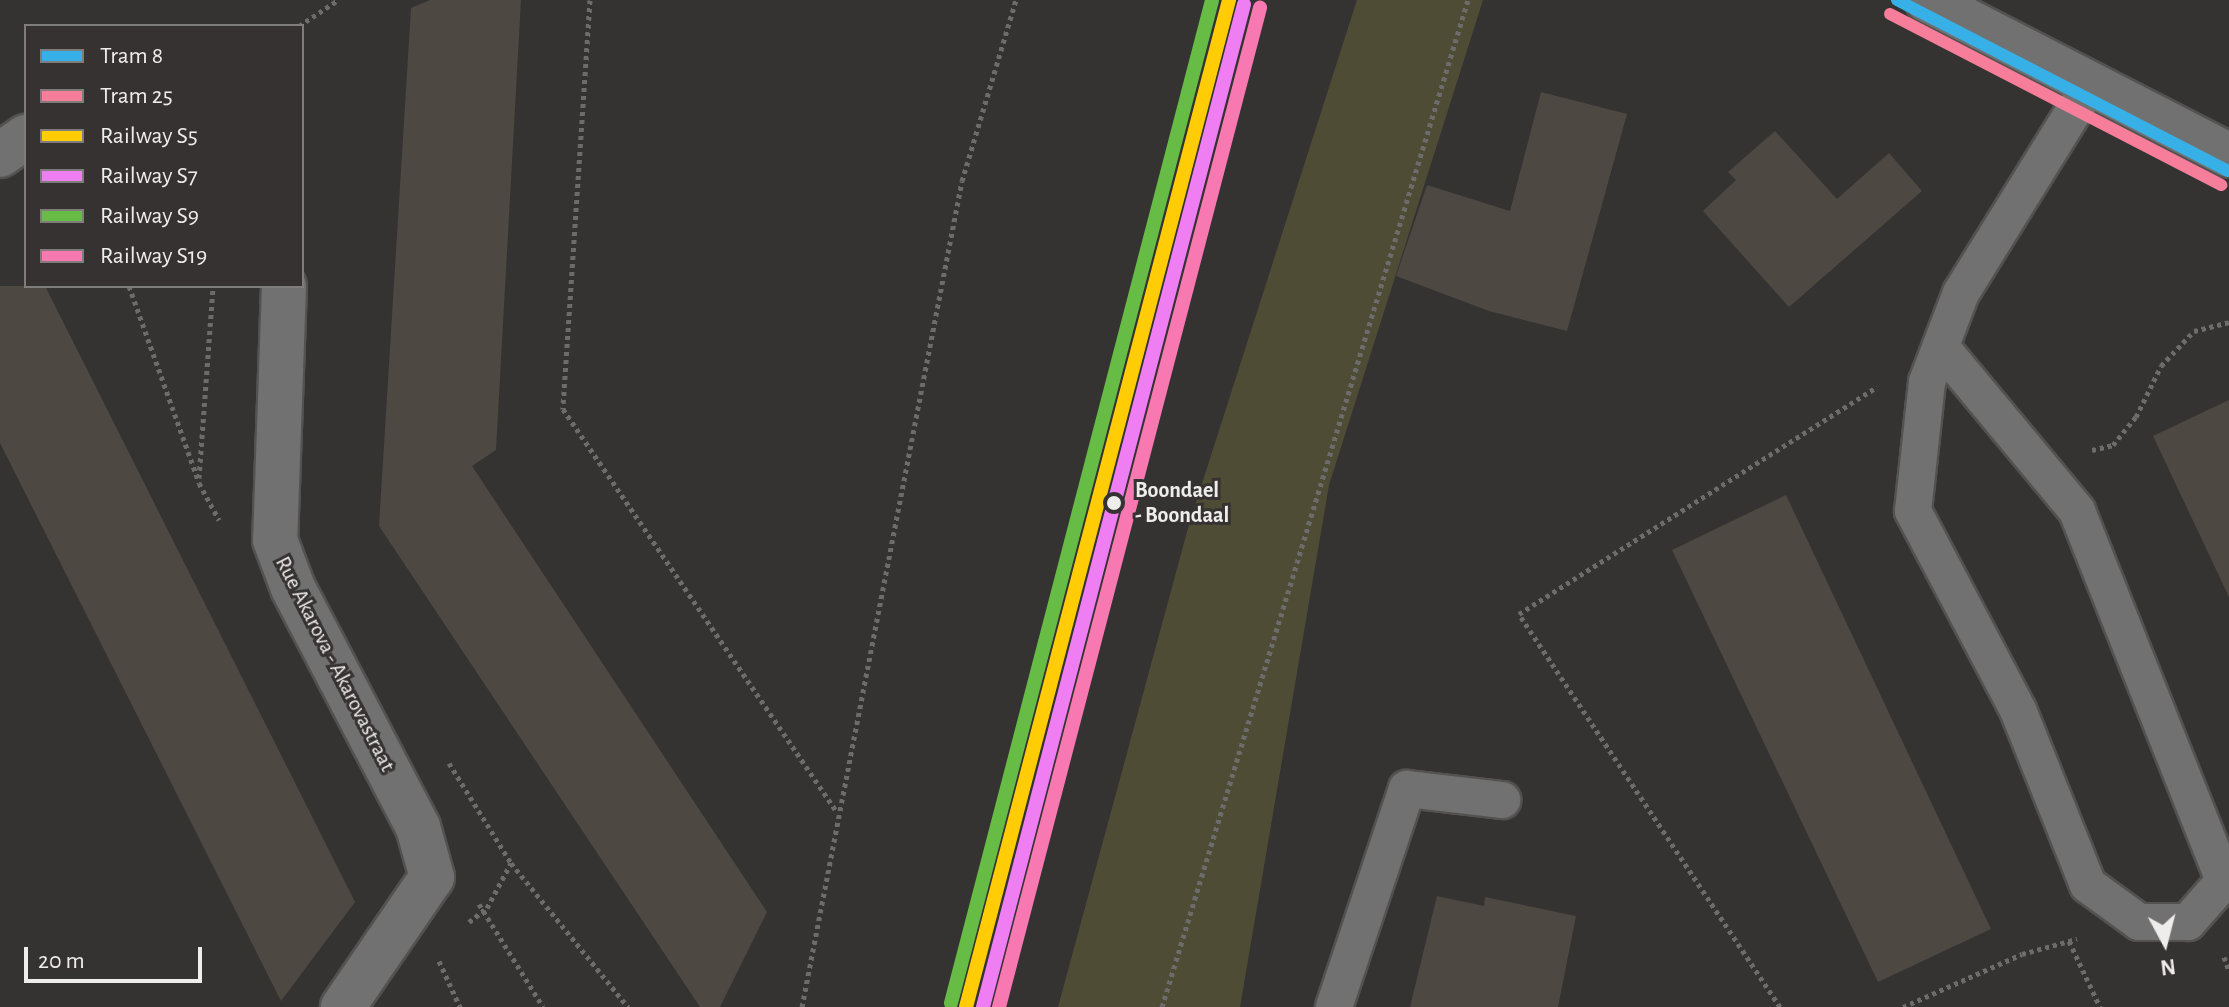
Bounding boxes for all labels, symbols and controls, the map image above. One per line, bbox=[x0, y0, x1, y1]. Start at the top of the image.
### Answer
legend bbox=[24, 24, 304, 288]
text: Tram 8 bbox=[100, 44, 163, 68]
text: Tram 25 bbox=[100, 84, 173, 108]
text: Railway S5 bbox=[100, 124, 198, 148]
text: Railway S7 bbox=[100, 164, 198, 188]
text: Railway S9 bbox=[100, 204, 199, 228]
text: Railway S19 bbox=[100, 244, 207, 268]
place label: Boondael - Boondaal bbox=[1135, 477, 1229, 528]
marker: Boondael - Boondaal bbox=[1100, 489, 1128, 517]
street label: Rue Akarova - Akarovastraat bbox=[269, 552, 401, 776]
north arrow bbox=[2125, 903, 2205, 983]
scale bar bbox=[28, 931, 206, 981]
text: 20 m bbox=[38, 949, 85, 973]
text: N bbox=[2159, 955, 2177, 979]

